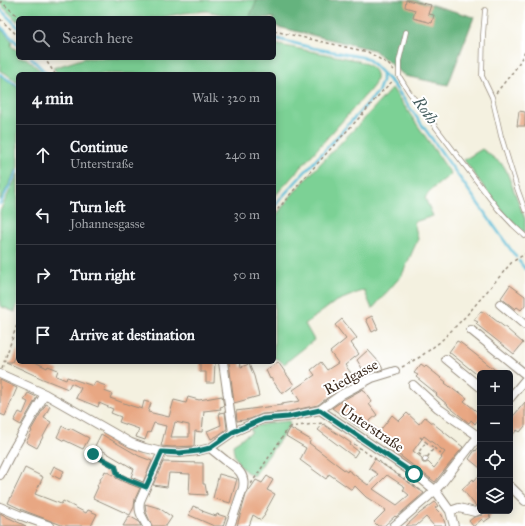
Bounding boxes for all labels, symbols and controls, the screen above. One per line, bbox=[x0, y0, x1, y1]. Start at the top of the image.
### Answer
search box bbox=[16, 16, 276, 60]
icon: search bbox=[30, 27, 52, 49]
text: Search here bbox=[62, 29, 133, 47]
text: 4 min bbox=[32, 88, 73, 109]
text: Walk · 320 m bbox=[192, 90, 260, 106]
water label: Roth bbox=[409, 92, 442, 128]
text: Continue bbox=[70, 138, 128, 156]
icon: ahead bbox=[32, 144, 54, 166]
text: 240 m bbox=[225, 147, 260, 163]
text: Unterstraße bbox=[70, 156, 134, 172]
text: Turn left bbox=[70, 198, 126, 216]
icon: left bbox=[32, 204, 54, 226]
text: 30 m bbox=[234, 207, 260, 223]
text: Johannesgasse bbox=[70, 216, 145, 232]
icon: right bbox=[32, 264, 54, 286]
text: Turn right bbox=[70, 266, 135, 284]
text: 50 m bbox=[233, 267, 260, 283]
icon: arrive bbox=[32, 324, 54, 346]
text: Arrive at destination bbox=[70, 326, 195, 344]
street label: Riedgasse bbox=[321, 355, 381, 399]
map controls bbox=[477, 370, 513, 514]
button: + bbox=[477, 370, 513, 406]
street label: Unterstraße bbox=[337, 400, 407, 456]
button: − bbox=[477, 406, 513, 442]
button: locate bbox=[477, 442, 513, 478]
route end bbox=[84, 445, 102, 463]
route start bbox=[405, 465, 423, 483]
button: layers bbox=[477, 478, 513, 514]

